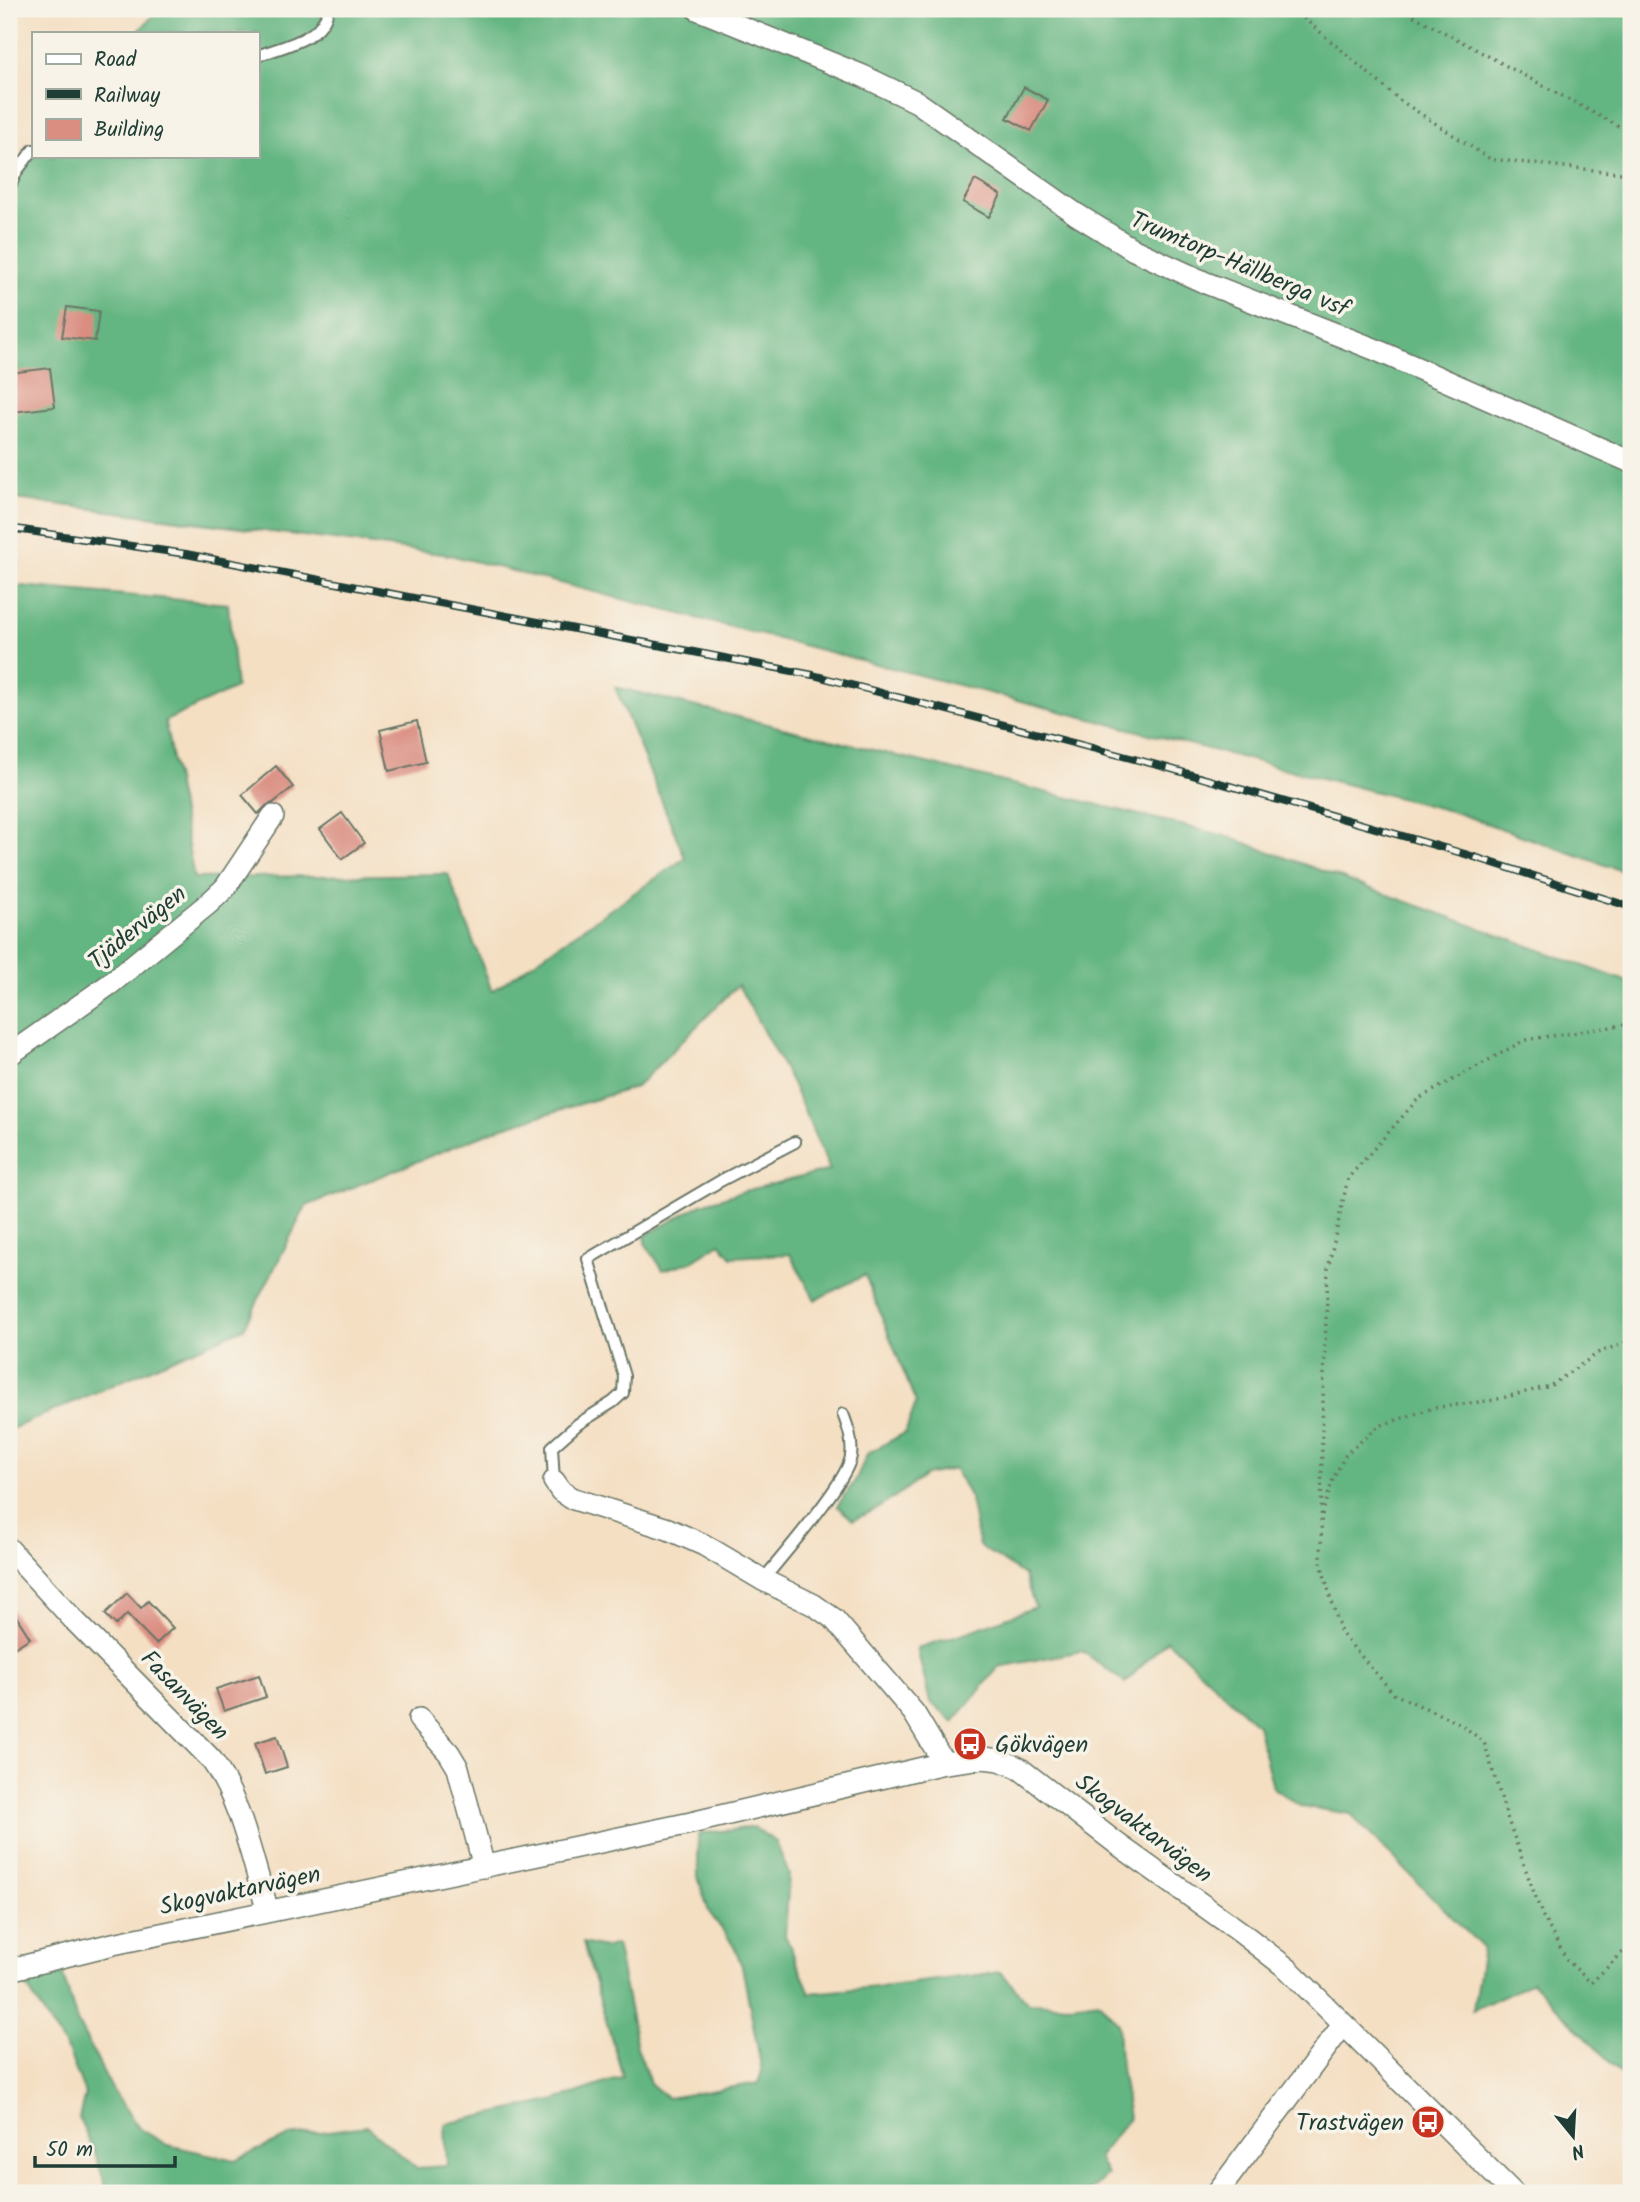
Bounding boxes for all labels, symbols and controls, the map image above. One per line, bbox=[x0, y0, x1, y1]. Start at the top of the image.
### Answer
legend bbox=[32, 32, 259, 158]
text: Road bbox=[94, 44, 137, 77]
text: Railway bbox=[94, 80, 160, 113]
text: Building bbox=[94, 114, 164, 147]
street label: Trumtorp-Hällberga vsf bbox=[1124, 202, 1358, 330]
street label: Tjädervägen bbox=[80, 876, 196, 980]
street label: Fasanvägen bbox=[130, 1641, 238, 1751]
bus stop icon: Gökvägen bbox=[951, 1725, 989, 1763]
place label: Gökvägen bbox=[995, 1726, 1088, 1765]
street label: Skogvaktarvägen bbox=[1066, 1764, 1220, 1894]
street label: Skogvaktarvägen bbox=[156, 1855, 325, 1928]
north arrow bbox=[1538, 2100, 1608, 2170]
bus stop icon: Trastvägen bbox=[1409, 2103, 1447, 2141]
place label: Trastvägen bbox=[1296, 2104, 1404, 2143]
scale bar bbox=[35, 2125, 175, 2169]
text: 50 m bbox=[46, 2134, 93, 2167]
text: N bbox=[1567, 2134, 1588, 2166]

